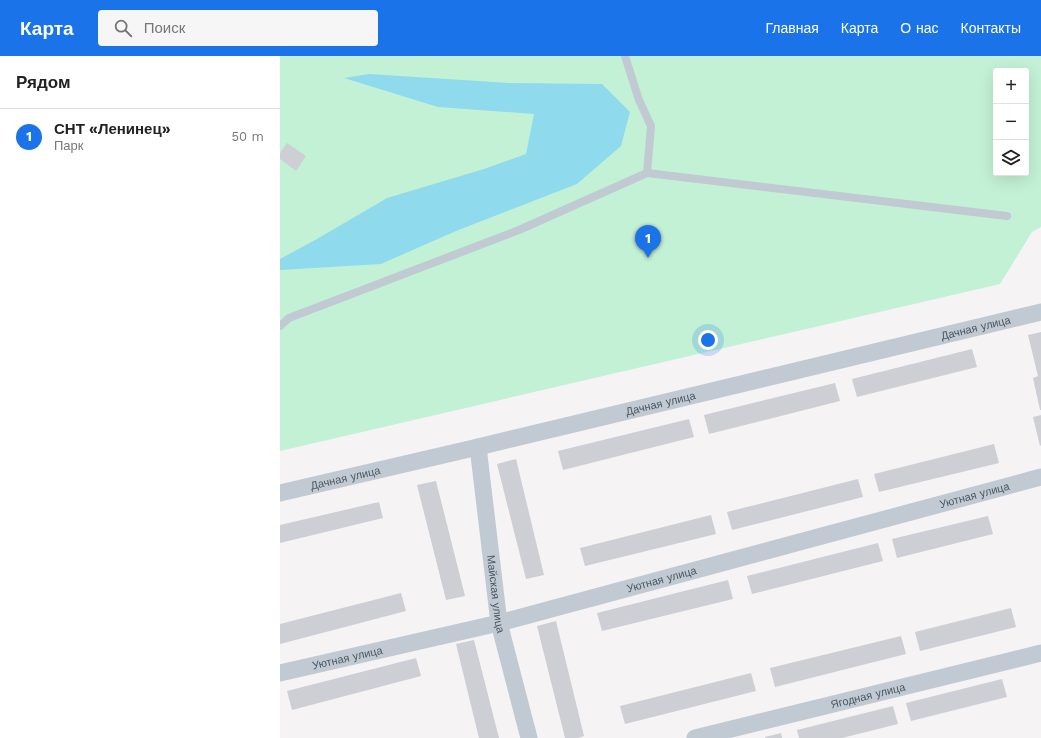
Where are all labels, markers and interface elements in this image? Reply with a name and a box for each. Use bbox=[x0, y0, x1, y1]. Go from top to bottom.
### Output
search box bbox=[98, 10, 378, 46]
text: Карта bbox=[20, 17, 74, 40]
icon: search bbox=[112, 17, 134, 39]
text: Поиск bbox=[144, 19, 185, 37]
text: Главная bbox=[766, 20, 819, 36]
text: Карта bbox=[841, 20, 878, 36]
text: О нас bbox=[900, 20, 939, 36]
text: Контакты bbox=[961, 20, 1021, 36]
map controls bbox=[993, 68, 1029, 176]
button: + bbox=[993, 68, 1029, 104]
text: Рядом bbox=[16, 72, 71, 92]
button: − bbox=[993, 104, 1029, 140]
text: СНТ «Ленинец» bbox=[54, 120, 170, 138]
text: 1 bbox=[26, 129, 32, 144]
text: 50 m bbox=[232, 129, 264, 144]
text: Парк bbox=[54, 138, 84, 153]
button: layers bbox=[993, 140, 1029, 176]
pin: 1 bbox=[635, 225, 661, 258]
street label: Дачная улица bbox=[939, 313, 1013, 342]
your location bbox=[698, 330, 718, 350]
street label: Дачная улица bbox=[624, 388, 698, 418]
street label: Дачная улица bbox=[309, 463, 382, 492]
street label: Уютная улица bbox=[938, 479, 1012, 511]
street label: Майская улица bbox=[484, 554, 508, 635]
street label: Уютная улица bbox=[625, 563, 699, 595]
street label: Уютная улица bbox=[311, 643, 385, 672]
street label: Ягодная улица bbox=[829, 680, 907, 711]

